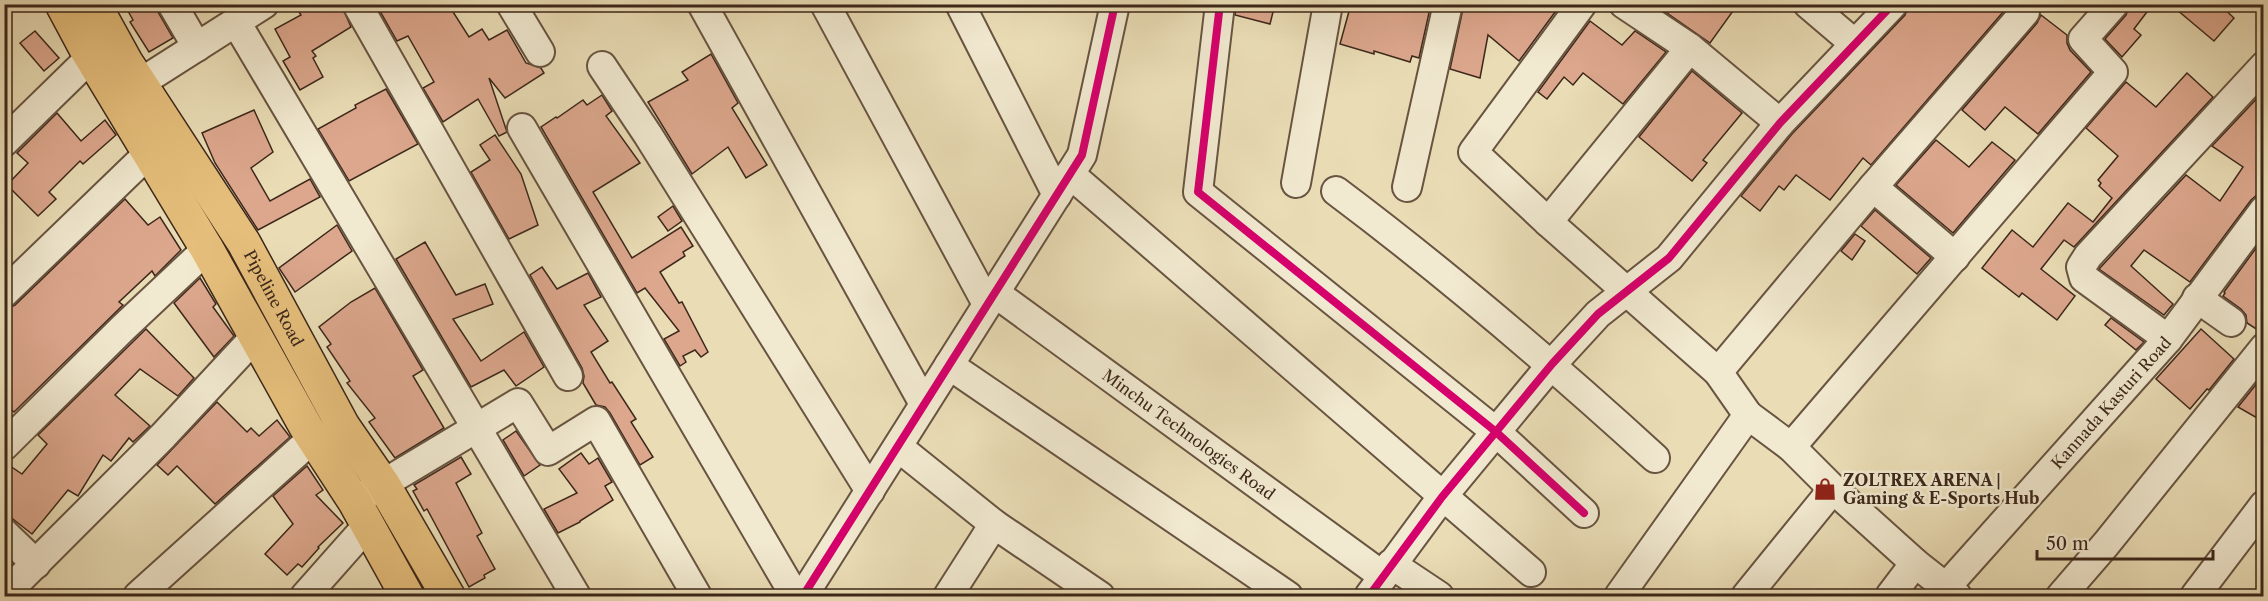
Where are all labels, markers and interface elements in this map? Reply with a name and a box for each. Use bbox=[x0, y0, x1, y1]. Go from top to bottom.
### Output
street label: Pipeline Road bbox=[240, 246, 308, 350]
street label: Kannada Kasturi Road bbox=[2047, 332, 2175, 473]
street label: Minchu Technologies Road bbox=[1099, 365, 1279, 504]
place label: ZOLTREX ARENA | Gaming & E-Sports Hub bbox=[1843, 470, 2039, 508]
shop icon: ZOLTREX ARENA | Gaming & E-Sports Hub bbox=[1812, 476, 1838, 502]
scale bar bbox=[2037, 523, 2212, 561]
text: 50 m bbox=[2046, 533, 2089, 555]

